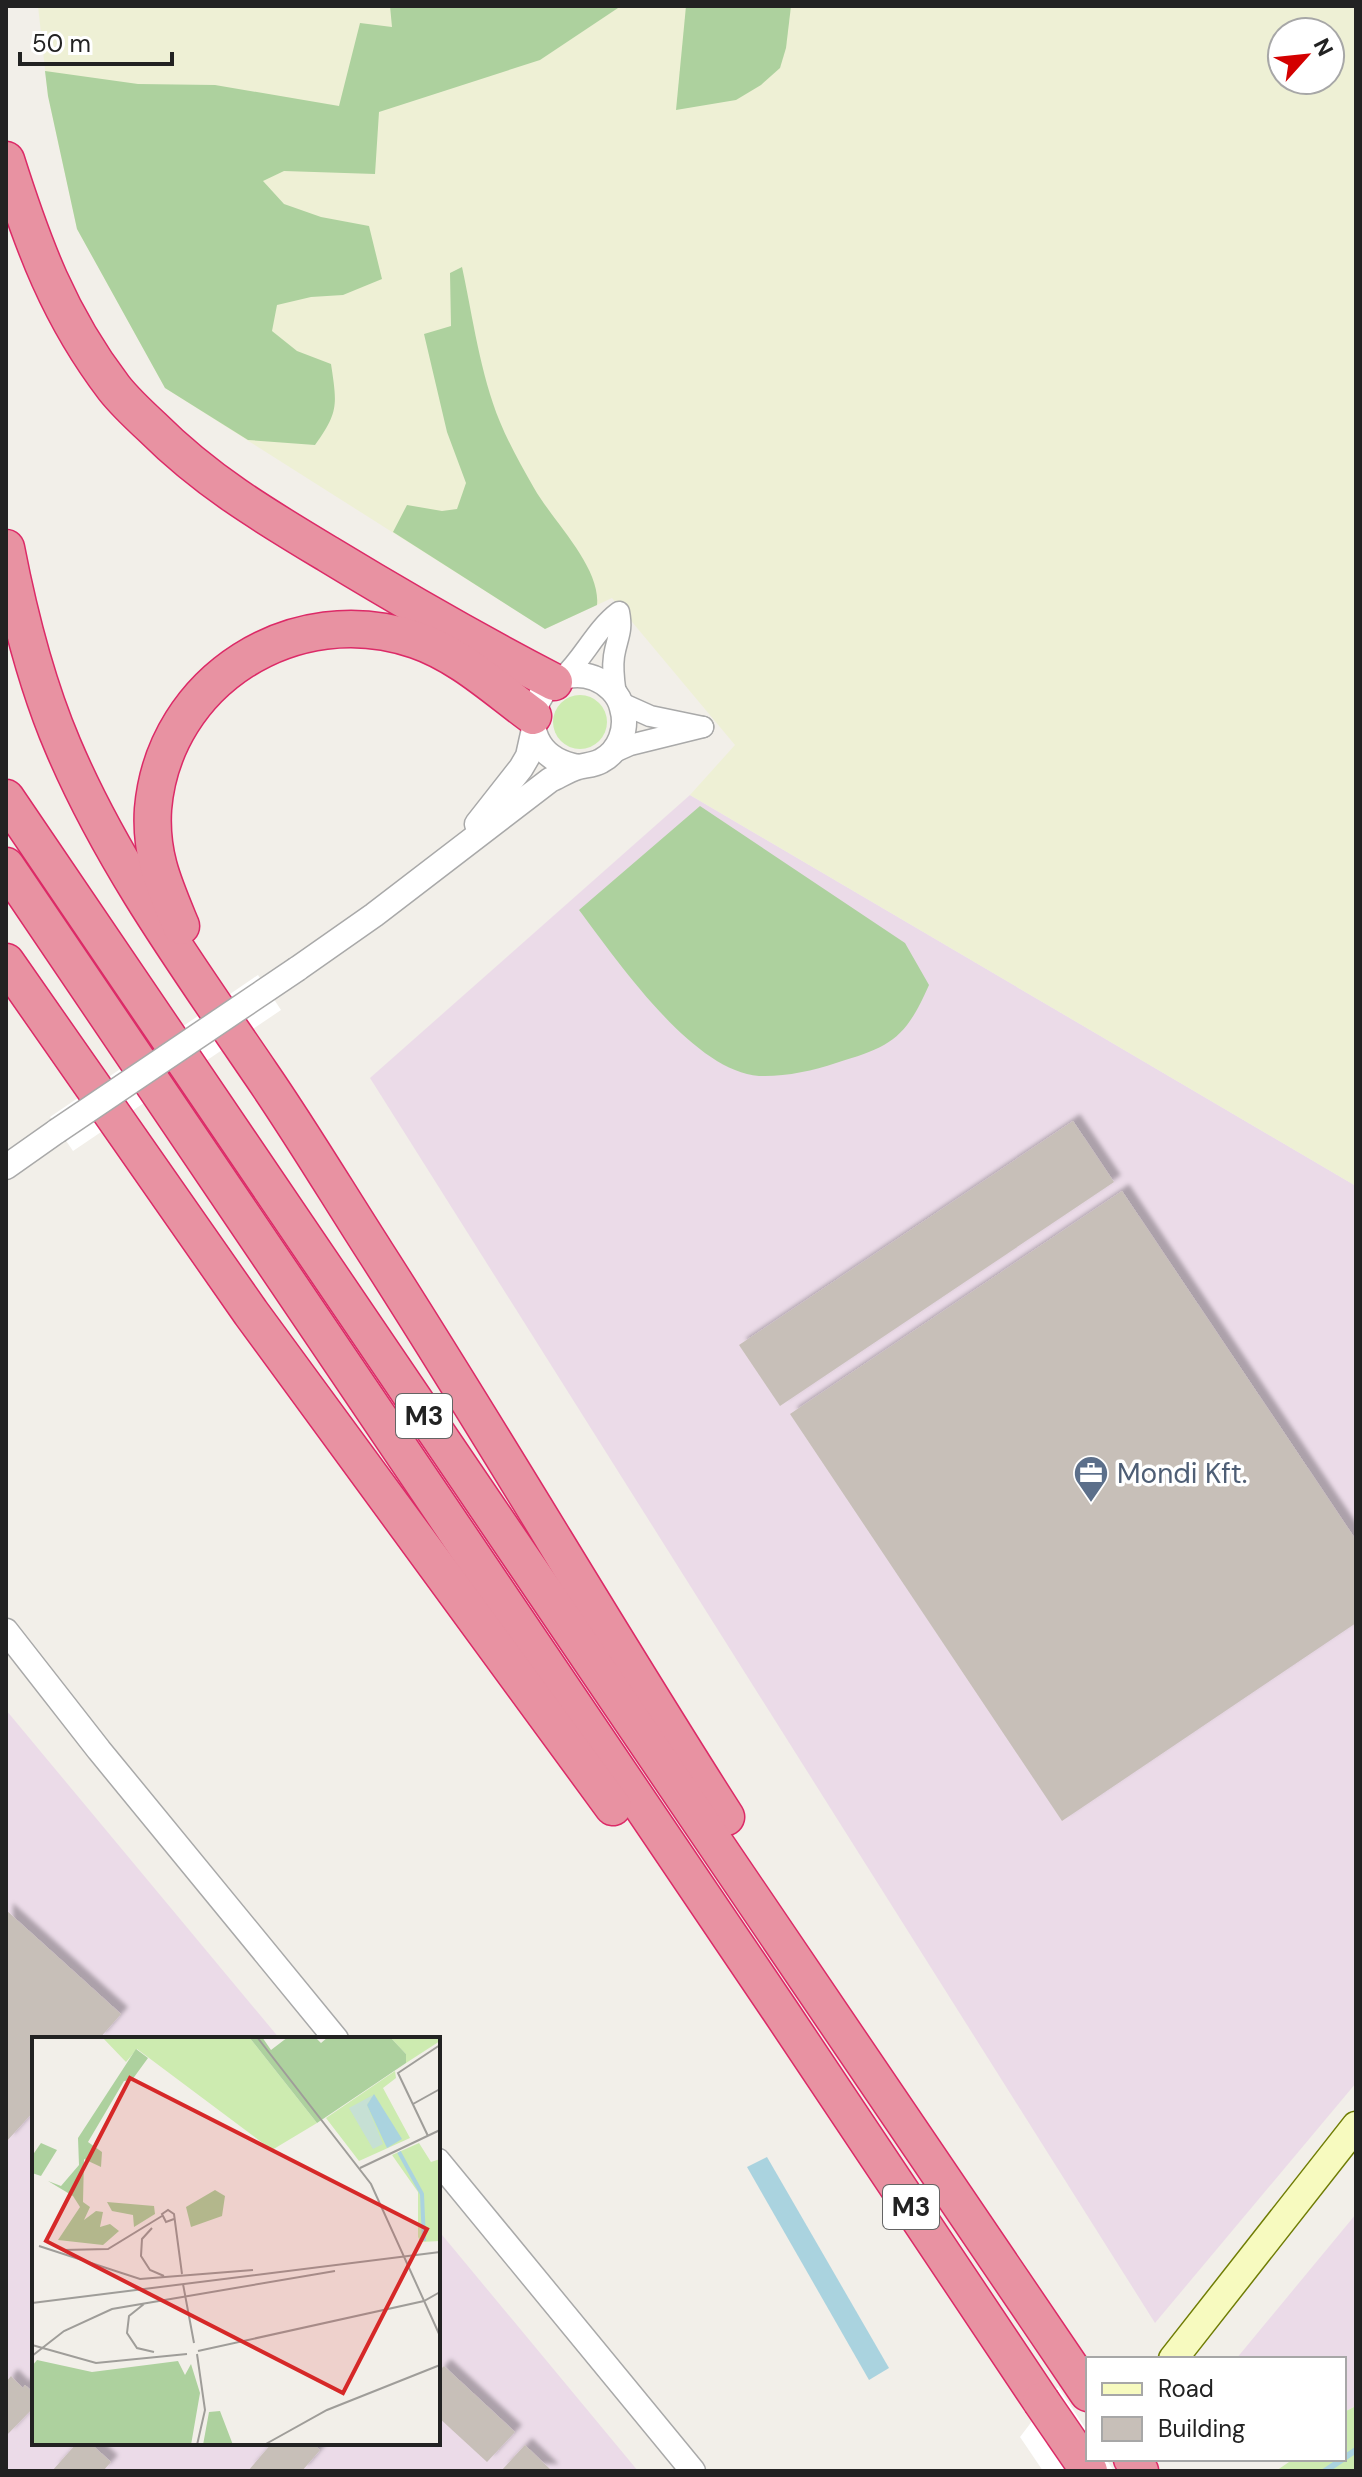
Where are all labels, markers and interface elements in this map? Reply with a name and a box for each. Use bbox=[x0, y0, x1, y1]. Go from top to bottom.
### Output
scale bar bbox=[20, 16, 172, 66]
north arrow bbox=[1266, 16, 1346, 96]
text: 50 m bbox=[32, 28, 91, 59]
text: N bbox=[1307, 33, 1340, 61]
road number: M3 bbox=[396, 1394, 452, 1438]
office icon: Mondi Kft. bbox=[1072, 1454, 1110, 1504]
place label: Mondi Kft. bbox=[1117, 1455, 1247, 1492]
inset map bbox=[32, 2037, 440, 2445]
road number: M3 bbox=[883, 2185, 939, 2229]
legend bbox=[1086, 2357, 1346, 2461]
text: Road bbox=[1158, 2373, 1214, 2404]
text: Building bbox=[1158, 2413, 1245, 2444]

